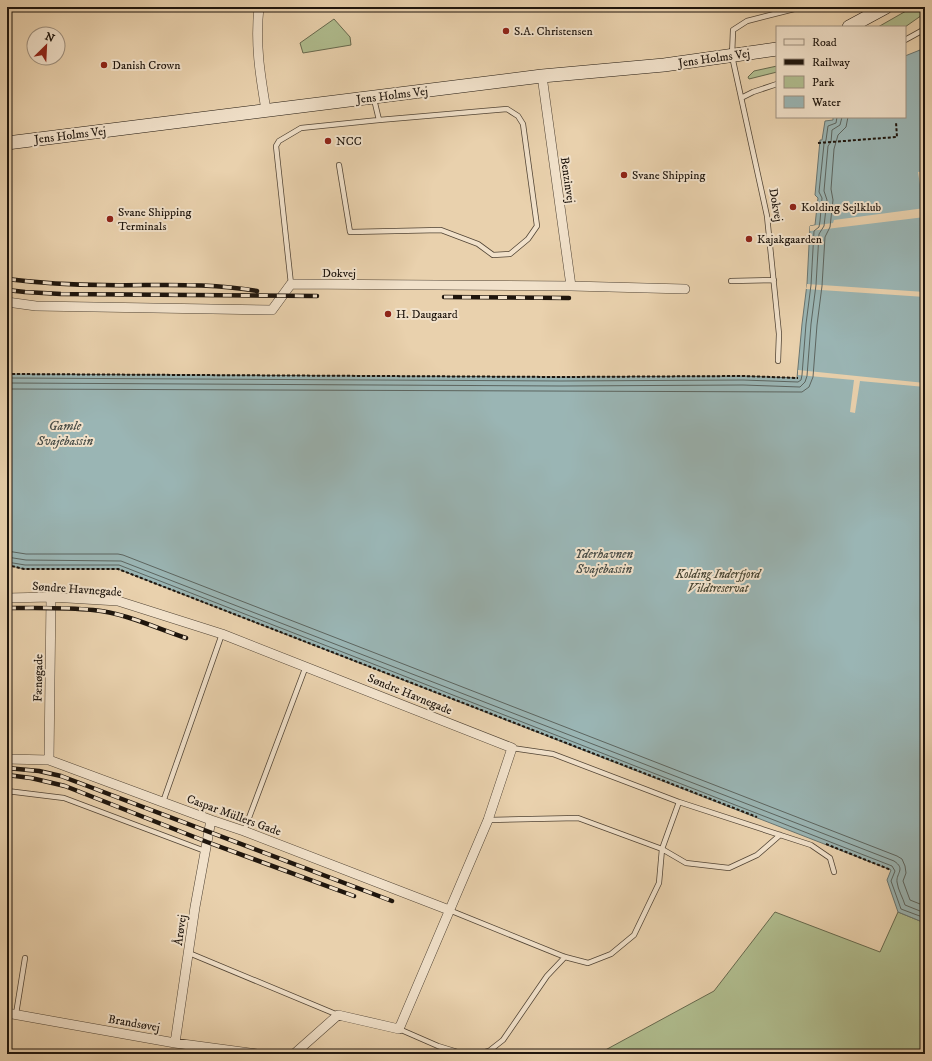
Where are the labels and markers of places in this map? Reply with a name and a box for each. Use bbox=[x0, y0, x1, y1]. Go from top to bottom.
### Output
place label: S.A. Christensen bbox=[514, 24, 594, 39]
marker: S.A. Christensen bbox=[501, 26, 511, 36]
place label: Danish Crown bbox=[112, 58, 181, 73]
marker: Danish Crown bbox=[99, 60, 109, 70]
place label: NCC bbox=[336, 134, 362, 149]
marker: NCC bbox=[323, 136, 333, 146]
place label: Svane Shipping bbox=[632, 168, 705, 183]
marker: Svane Shipping bbox=[619, 170, 629, 180]
place label: Kolding Sejlklub bbox=[801, 200, 882, 215]
marker: Kolding Sejlklub bbox=[788, 202, 798, 212]
place label: Svane Shipping Terminals bbox=[118, 205, 191, 234]
marker: Svane Shipping Terminals bbox=[105, 214, 115, 224]
place label: Kajakgaarden bbox=[757, 232, 823, 247]
marker: Kajakgaarden bbox=[744, 234, 754, 244]
place label: H. Daugaard bbox=[396, 307, 458, 322]
marker: H. Daugaard bbox=[383, 309, 393, 319]

